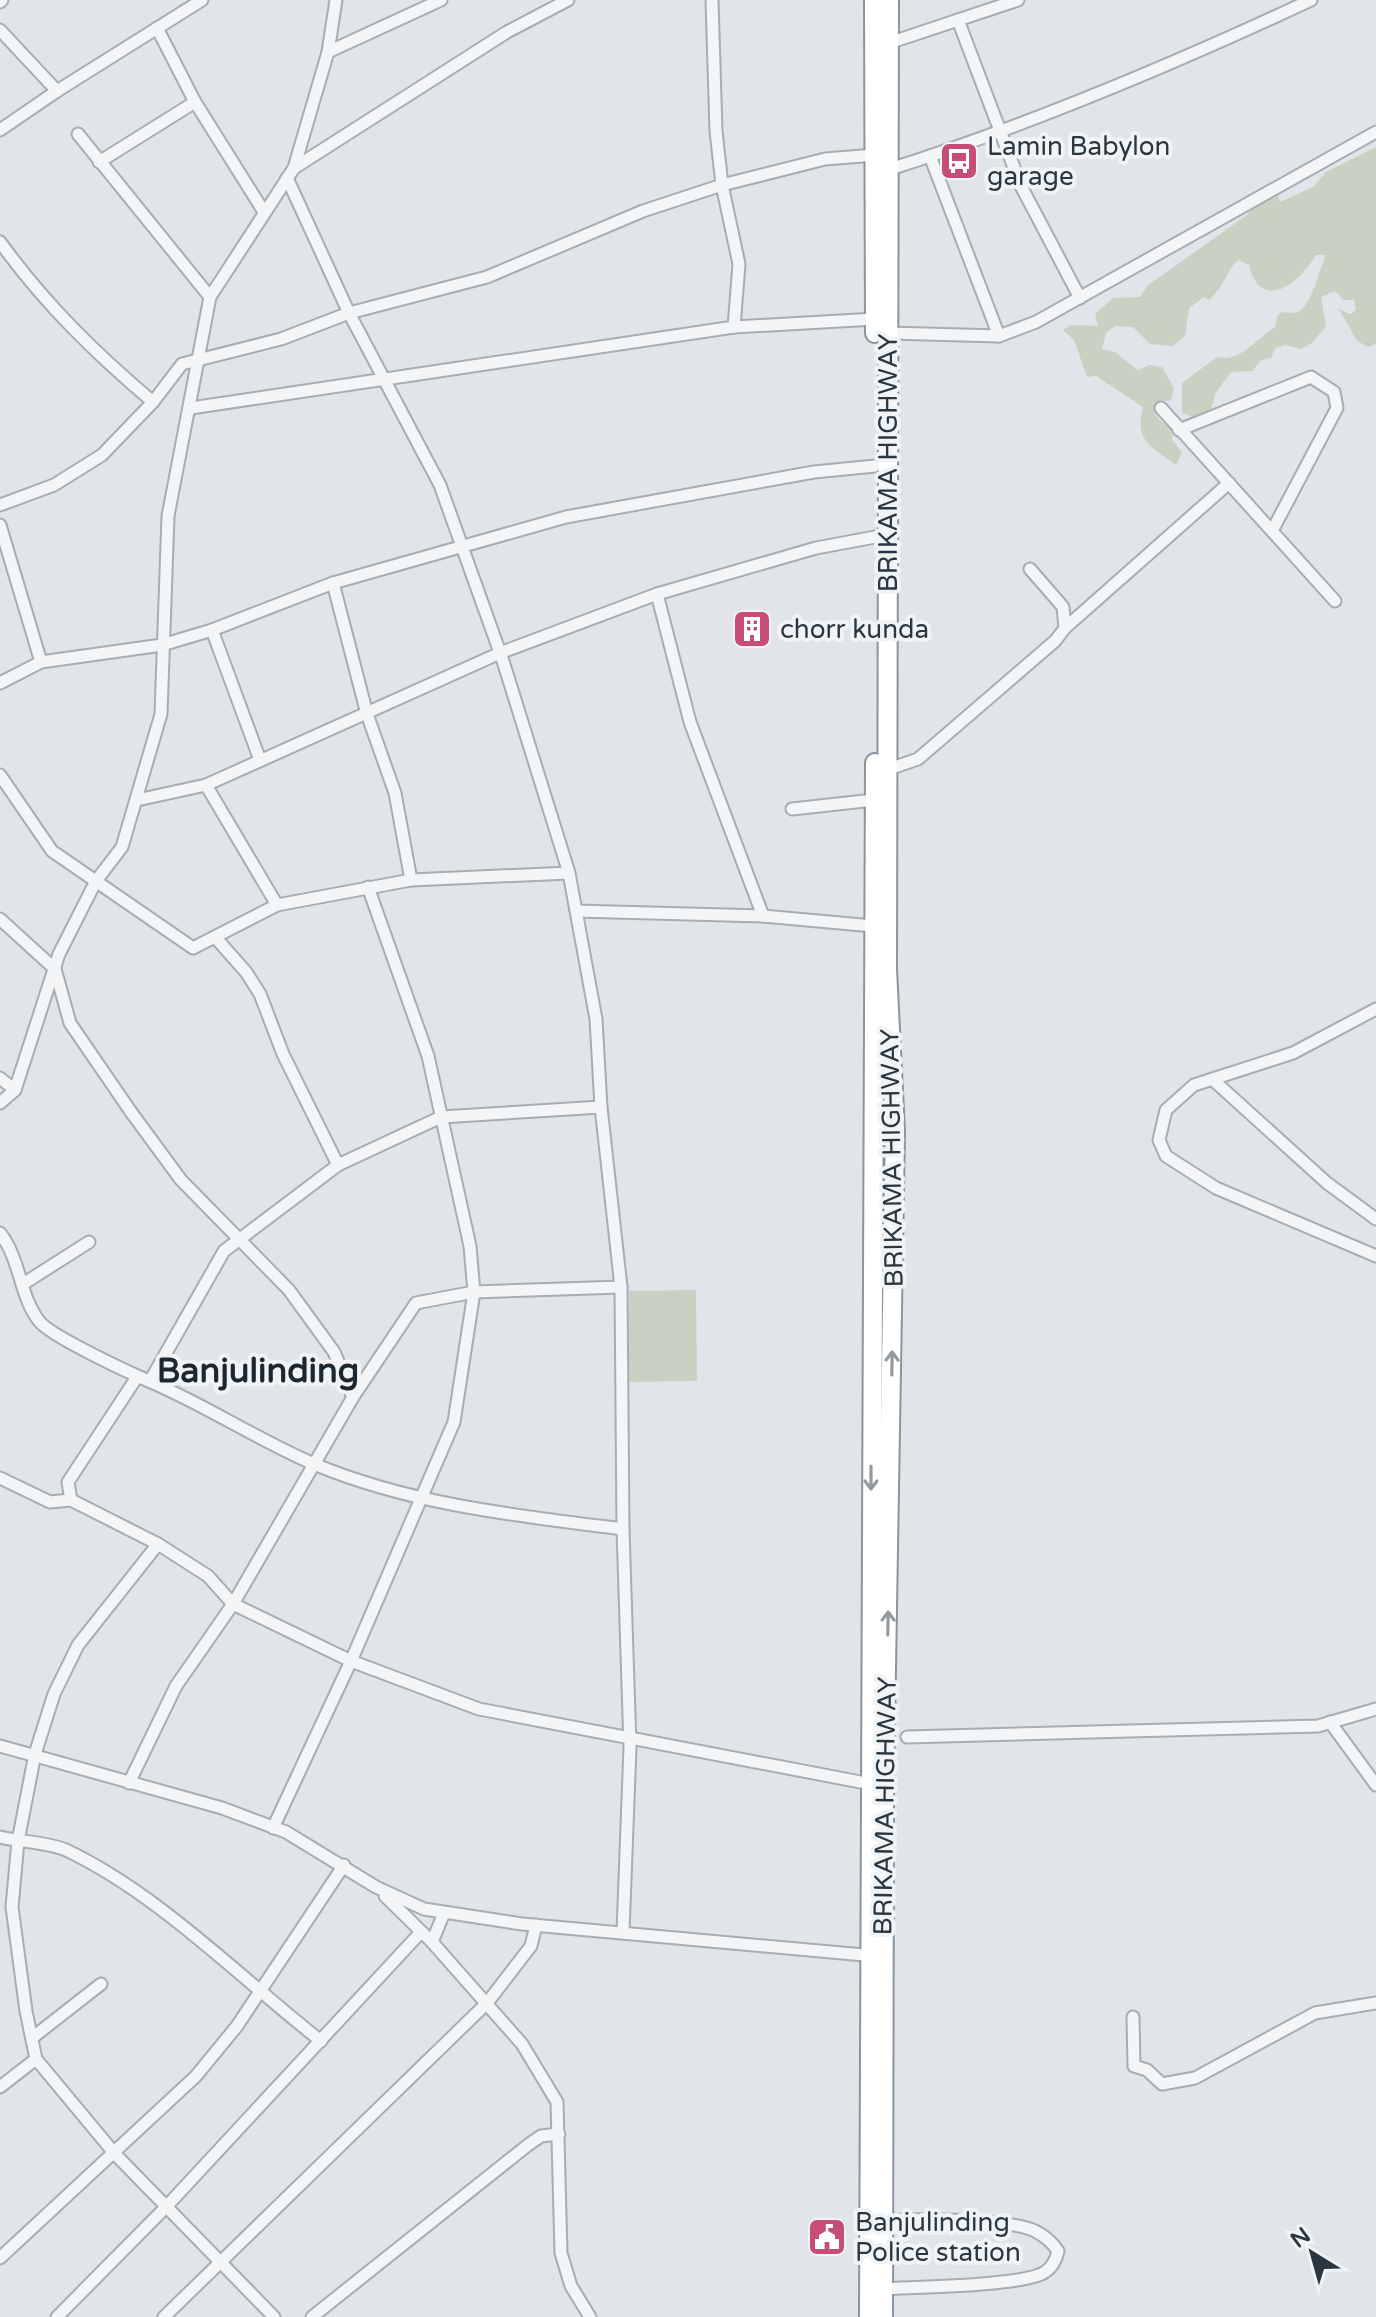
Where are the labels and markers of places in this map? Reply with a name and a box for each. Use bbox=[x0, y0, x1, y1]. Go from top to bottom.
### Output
place label: Lamin Babylon garage bbox=[987, 131, 1170, 192]
bus stop icon: Lamin Babylon garage bbox=[938, 140, 980, 182]
building icon: chorr kunda bbox=[731, 608, 773, 650]
place label: chorr kunda bbox=[780, 614, 929, 645]
place label: Banjulinding Police station bbox=[855, 2207, 1021, 2268]
public building icon: Banjulinding Police station bbox=[806, 2216, 848, 2258]

